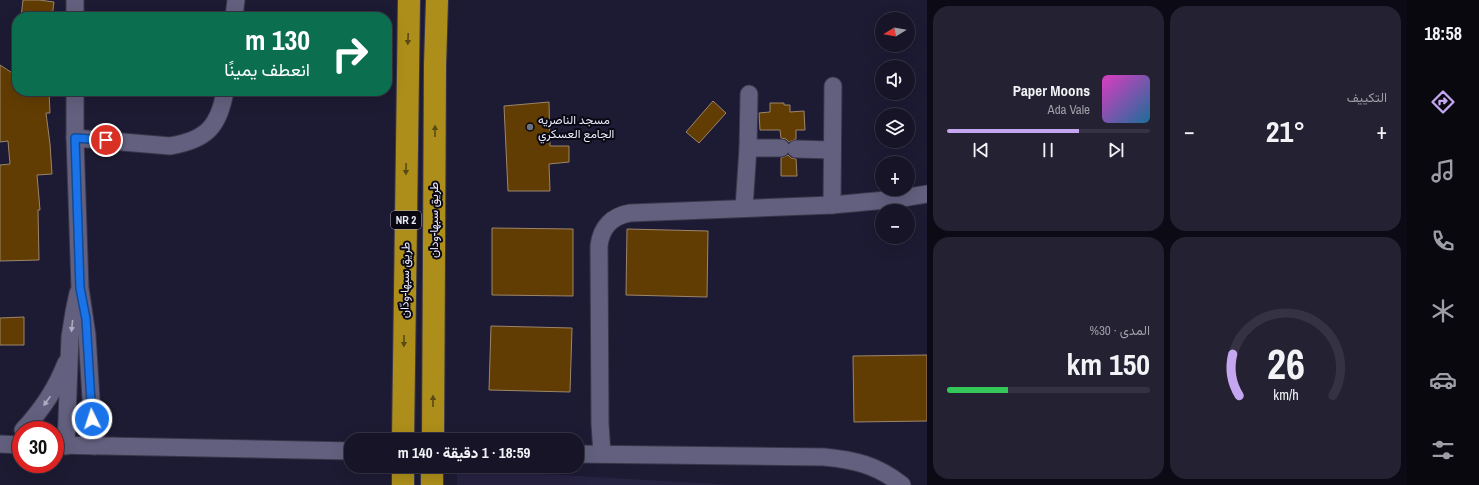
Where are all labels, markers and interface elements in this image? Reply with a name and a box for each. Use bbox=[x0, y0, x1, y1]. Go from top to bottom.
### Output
north arrow bbox=[875, 12, 915, 52]
map controls bbox=[875, 12, 915, 244]
text: 130 m bbox=[245, 21, 310, 59]
text: 18:58 bbox=[1424, 21, 1462, 46]
icon: right bbox=[324, 28, 376, 80]
one-way arrow bbox=[405, 33, 411, 46]
text: انعطف يمينًا bbox=[224, 57, 310, 82]
button: sound bbox=[875, 60, 915, 100]
text: Paper Moons bbox=[1013, 80, 1090, 101]
icon: directions bbox=[1429, 88, 1457, 116]
text: التكييف bbox=[1347, 89, 1387, 106]
text: Ada Vale bbox=[1048, 101, 1090, 118]
button: layers bbox=[875, 108, 915, 148]
text: 21° bbox=[1266, 111, 1305, 151]
place label: مسجد الناصريه الجامع العسكري bbox=[538, 112, 614, 144]
text: − bbox=[1184, 116, 1195, 146]
text: + bbox=[1376, 116, 1387, 146]
marker: مسجد الناصريه الجامع العسكري bbox=[525, 122, 535, 132]
pin bbox=[89, 123, 123, 157]
one-way arrow bbox=[432, 124, 438, 137]
icon: arrive bbox=[95, 129, 117, 151]
icon: previous bbox=[970, 139, 992, 161]
icon: pause bbox=[1037, 139, 1059, 161]
icon: next bbox=[1105, 139, 1127, 161]
button: + bbox=[875, 156, 915, 196]
icon: music bbox=[1429, 157, 1457, 185]
one-way arrow bbox=[403, 163, 409, 176]
street label: طريق سبها-ودان bbox=[426, 182, 442, 258]
button: − bbox=[875, 204, 915, 244]
road number: NR 2 bbox=[391, 211, 421, 229]
icon: phone bbox=[1429, 227, 1457, 255]
street label: طريق سبها-ودّان bbox=[396, 242, 414, 318]
icon: climate bbox=[1429, 297, 1457, 325]
one-way arrow bbox=[68, 320, 75, 332]
text: المدى · 30% bbox=[1089, 322, 1150, 339]
one-way arrow bbox=[401, 335, 408, 347]
text: 26 bbox=[1267, 336, 1304, 392]
text: 150 km bbox=[1067, 344, 1150, 384]
icon: car bbox=[1429, 366, 1457, 394]
text: km/h bbox=[1273, 384, 1298, 403]
one-way arrow bbox=[430, 394, 436, 407]
one-way arrow bbox=[43, 396, 51, 406]
position arrow bbox=[71, 398, 113, 440]
speed limit sign: 30 bbox=[12, 421, 64, 473]
icon: filters bbox=[1429, 436, 1457, 464]
text: 18:59 · 1 دقيقة · 140 m bbox=[398, 442, 530, 463]

